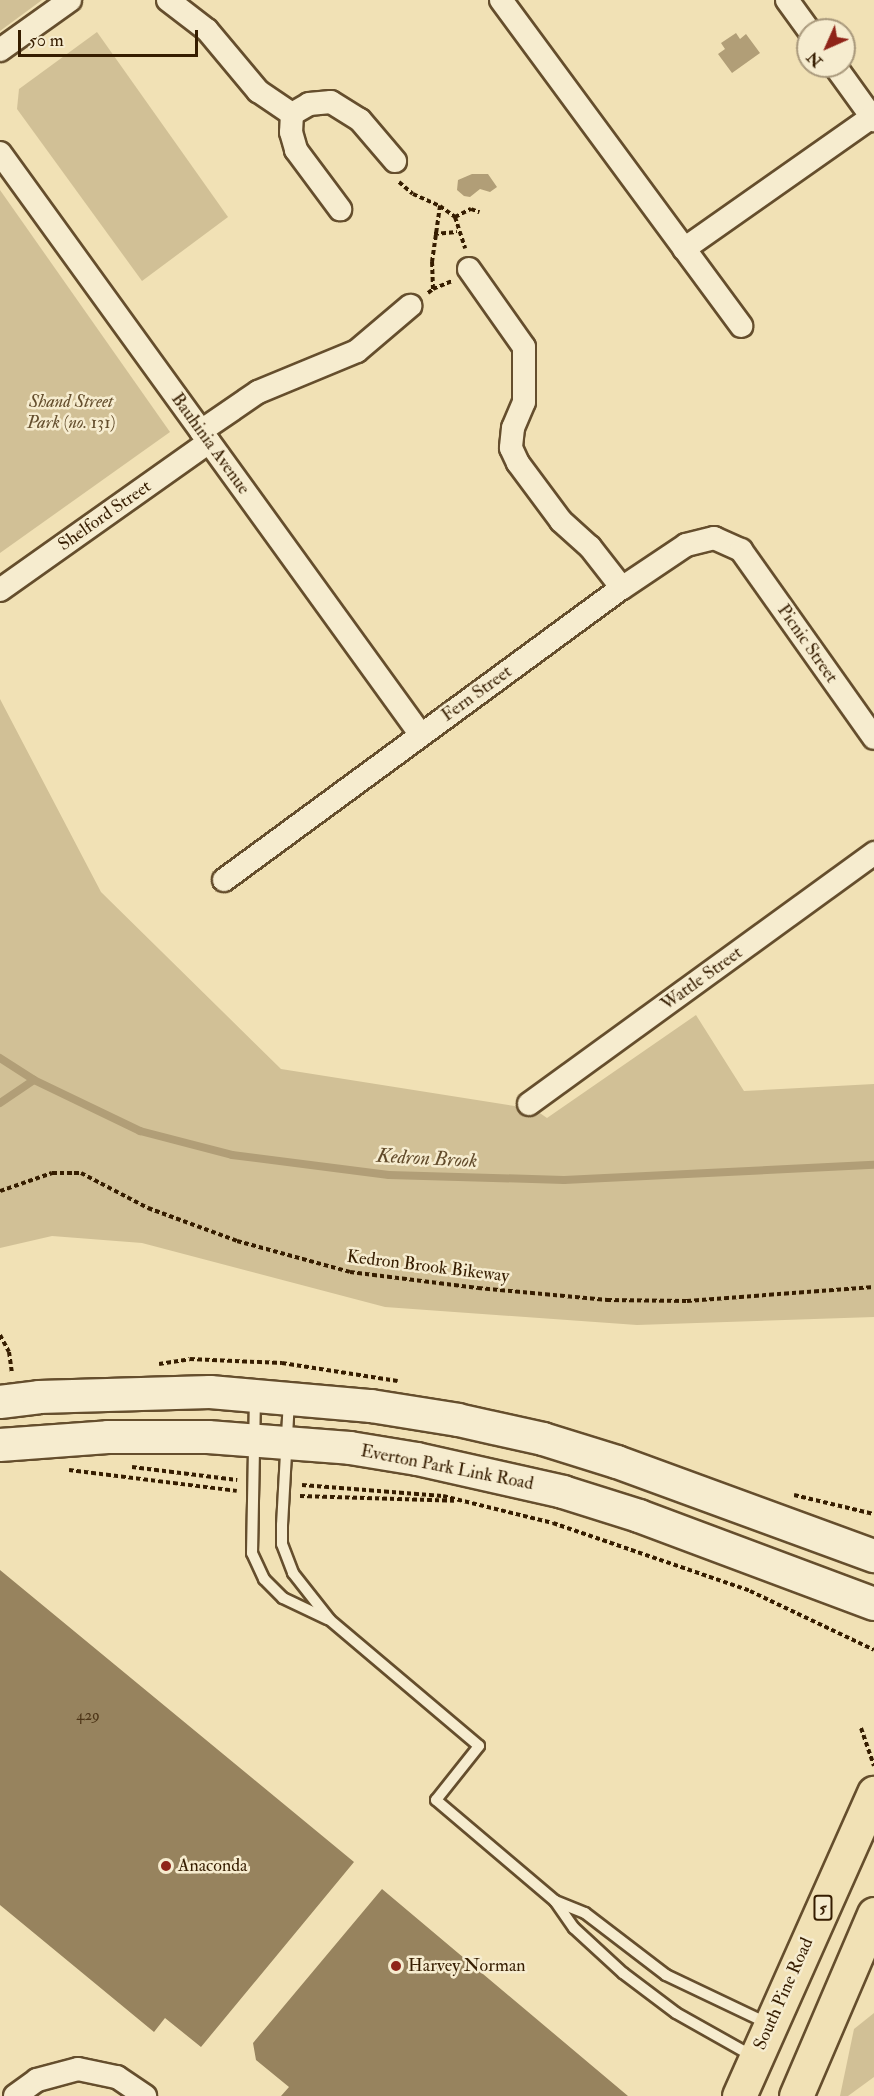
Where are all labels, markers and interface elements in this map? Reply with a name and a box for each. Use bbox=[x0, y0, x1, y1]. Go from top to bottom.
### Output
scale bar bbox=[21, 18, 201, 56]
north arrow bbox=[796, 18, 856, 78]
text: 50 m bbox=[29, 29, 64, 52]
text: N bbox=[803, 47, 827, 71]
street label: Bauhinia Avenue bbox=[166, 389, 254, 499]
park label: Shand Street Park (no. 131) bbox=[27, 392, 115, 434]
street label: Shelford Street bbox=[54, 476, 156, 556]
street label: Picnic Street bbox=[772, 601, 842, 687]
street label: Fern Street bbox=[438, 661, 516, 727]
street label: Wattle Street bbox=[657, 942, 747, 1016]
water label: Kedron Brook bbox=[376, 1143, 478, 1173]
street label: Kedron Brook Bikeway bbox=[345, 1246, 511, 1288]
street label: Everton Park Link Road bbox=[359, 1441, 535, 1495]
house number: 429 bbox=[76, 1707, 100, 1725]
place label: Anaconda bbox=[178, 1855, 247, 1877]
marker: Anaconda bbox=[159, 1859, 173, 1873]
road number: 5 bbox=[812, 1895, 834, 1921]
street label: South Pine Road bbox=[750, 1935, 818, 2053]
place label: Harvey Norman bbox=[408, 1955, 526, 1977]
marker: Harvey Norman bbox=[389, 1959, 403, 1973]

